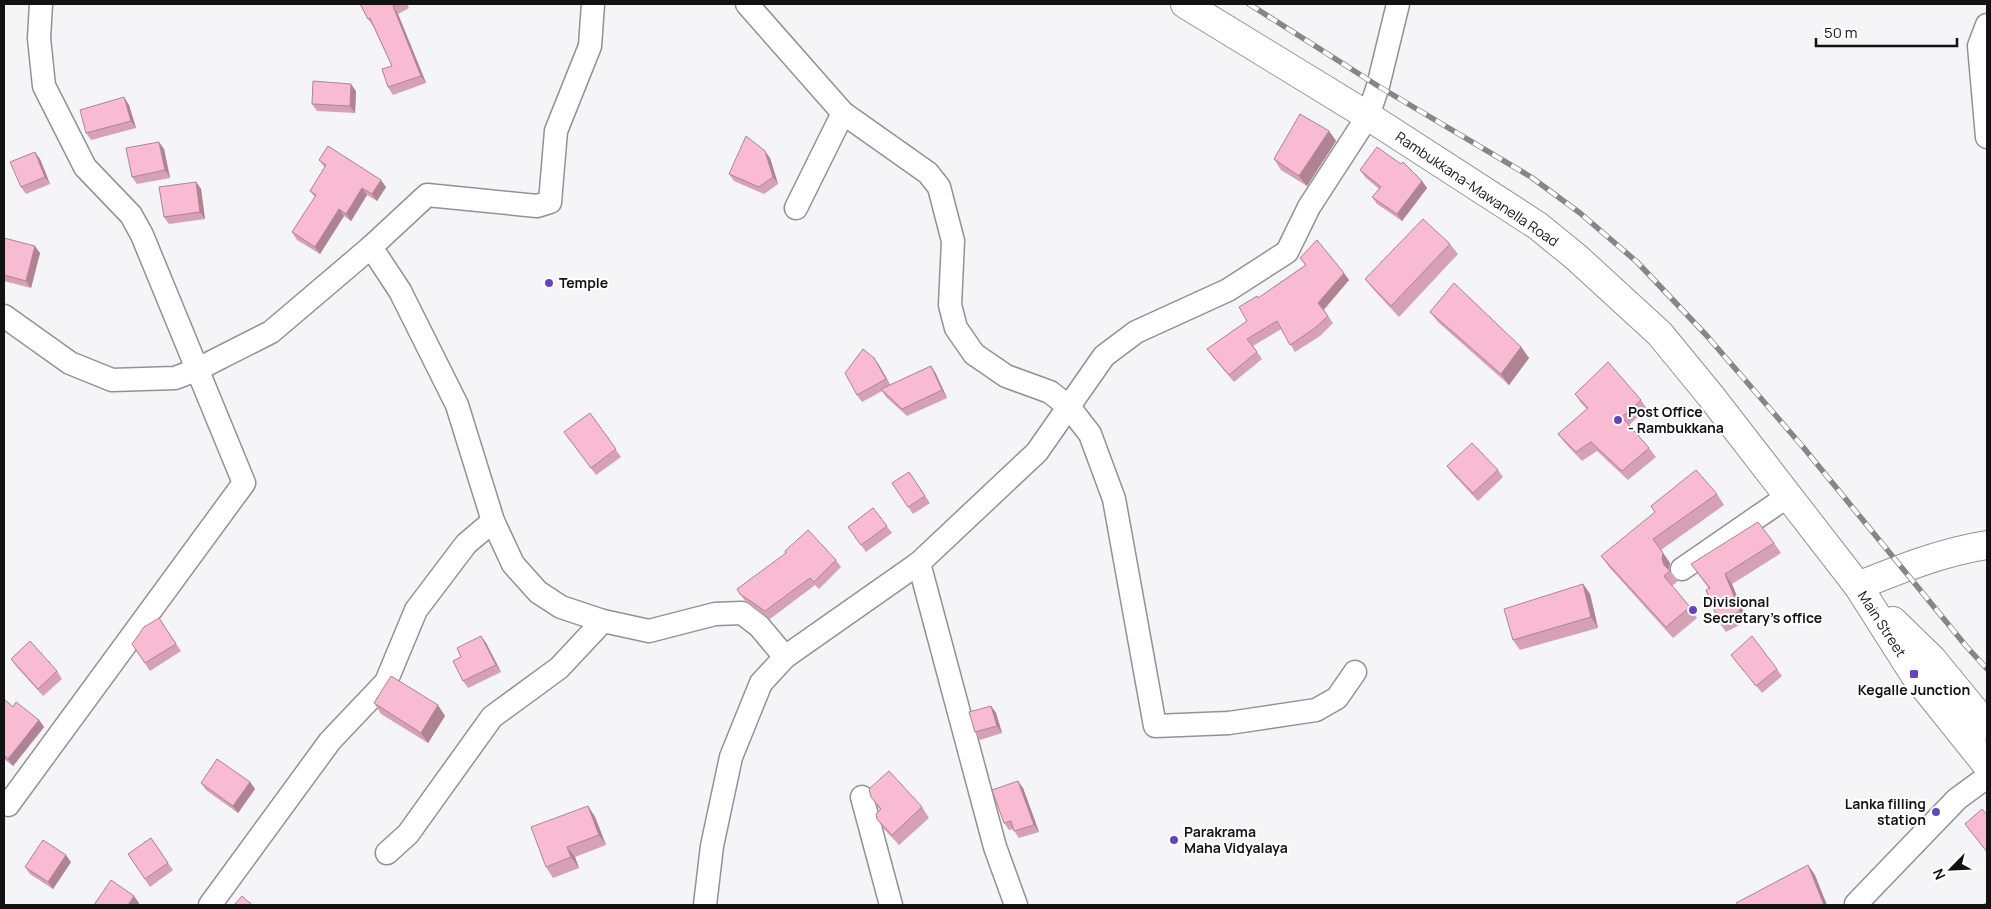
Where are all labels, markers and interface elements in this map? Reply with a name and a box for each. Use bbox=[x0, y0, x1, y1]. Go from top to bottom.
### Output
scale bar bbox=[1816, 15, 1957, 47]
text: 50 m bbox=[1824, 22, 1858, 43]
street label: Rambukkana-Mawanella Road bbox=[1392, 127, 1563, 250]
place label: Temple bbox=[559, 273, 608, 292]
marker: Temple bbox=[543, 277, 555, 289]
place label: Post Office - Rambukkana bbox=[1628, 402, 1724, 437]
marker: Post Office - Rambukkana bbox=[1612, 414, 1624, 426]
street label: Main Street bbox=[1854, 587, 1911, 661]
place label: Divisional Secretary's office bbox=[1703, 592, 1822, 627]
marker: Divisional Secretary's office bbox=[1687, 604, 1699, 616]
marker: Kegalle Junction bbox=[1908, 668, 1920, 680]
place label: Kegalle Junction bbox=[1858, 680, 1970, 699]
place label: Lanka filling station bbox=[1845, 794, 1926, 829]
marker: Lanka filling station bbox=[1930, 806, 1942, 818]
place label: Parakrama Maha Vidyalaya bbox=[1184, 822, 1288, 857]
marker: Parakrama Maha Vidyalaya bbox=[1168, 834, 1180, 846]
north arrow bbox=[1926, 844, 1976, 894]
text: N bbox=[1928, 866, 1949, 883]

